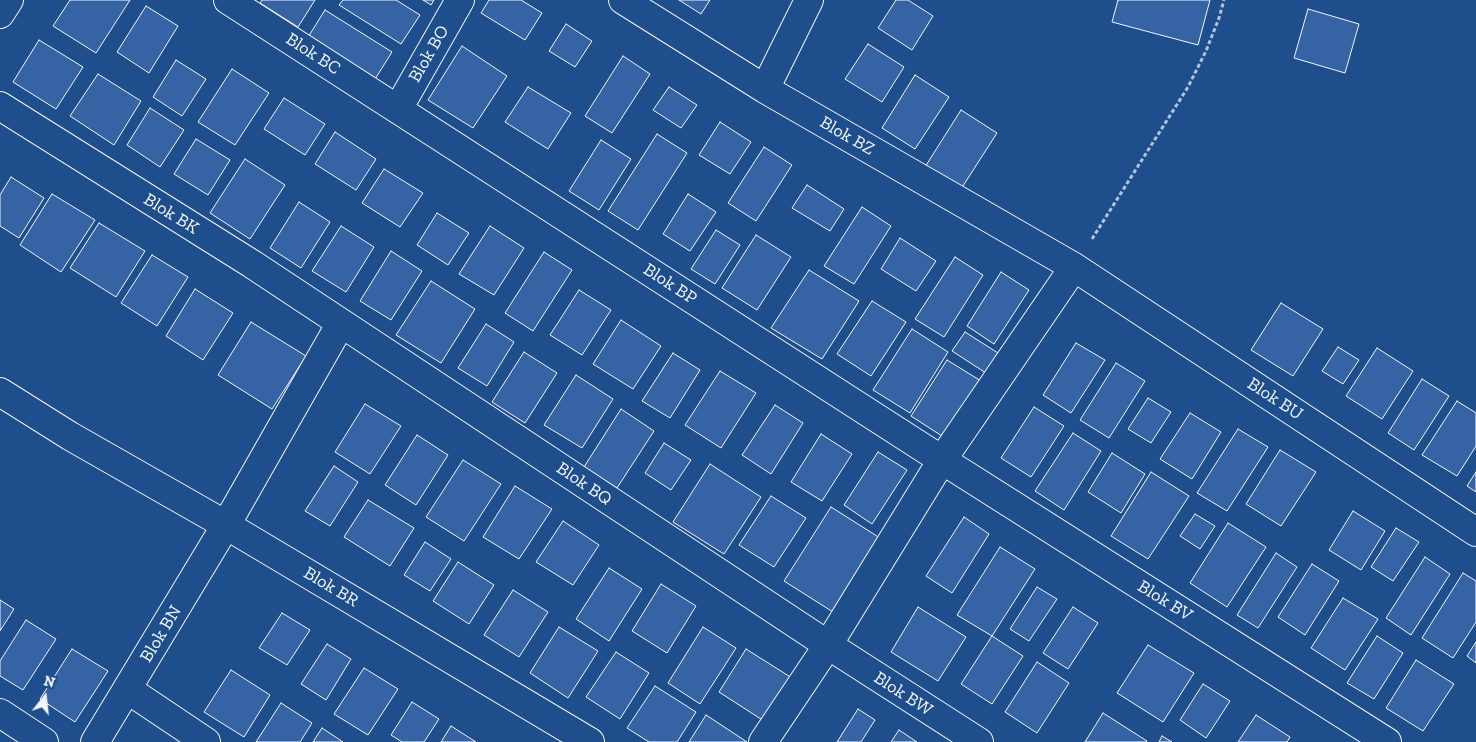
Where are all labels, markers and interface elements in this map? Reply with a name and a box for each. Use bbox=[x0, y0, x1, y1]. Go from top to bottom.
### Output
street label: Blok BO bbox=[404, 22, 454, 86]
street label: Blok BC bbox=[282, 28, 344, 80]
street label: Blok BZ bbox=[816, 112, 878, 160]
street label: Blok BK bbox=[140, 189, 202, 239]
street label: Blok BP bbox=[639, 259, 701, 309]
street label: Blok BU bbox=[1243, 373, 1307, 425]
street label: Blok BQ bbox=[552, 458, 616, 510]
street label: Blok BR bbox=[300, 562, 362, 612]
street label: Blok BV bbox=[1134, 576, 1196, 626]
street label: Blok BN bbox=[136, 602, 186, 666]
street label: Blok BW bbox=[870, 667, 936, 721]
north arrow bbox=[20, 672, 70, 722]
text: N bbox=[42, 672, 57, 692]

